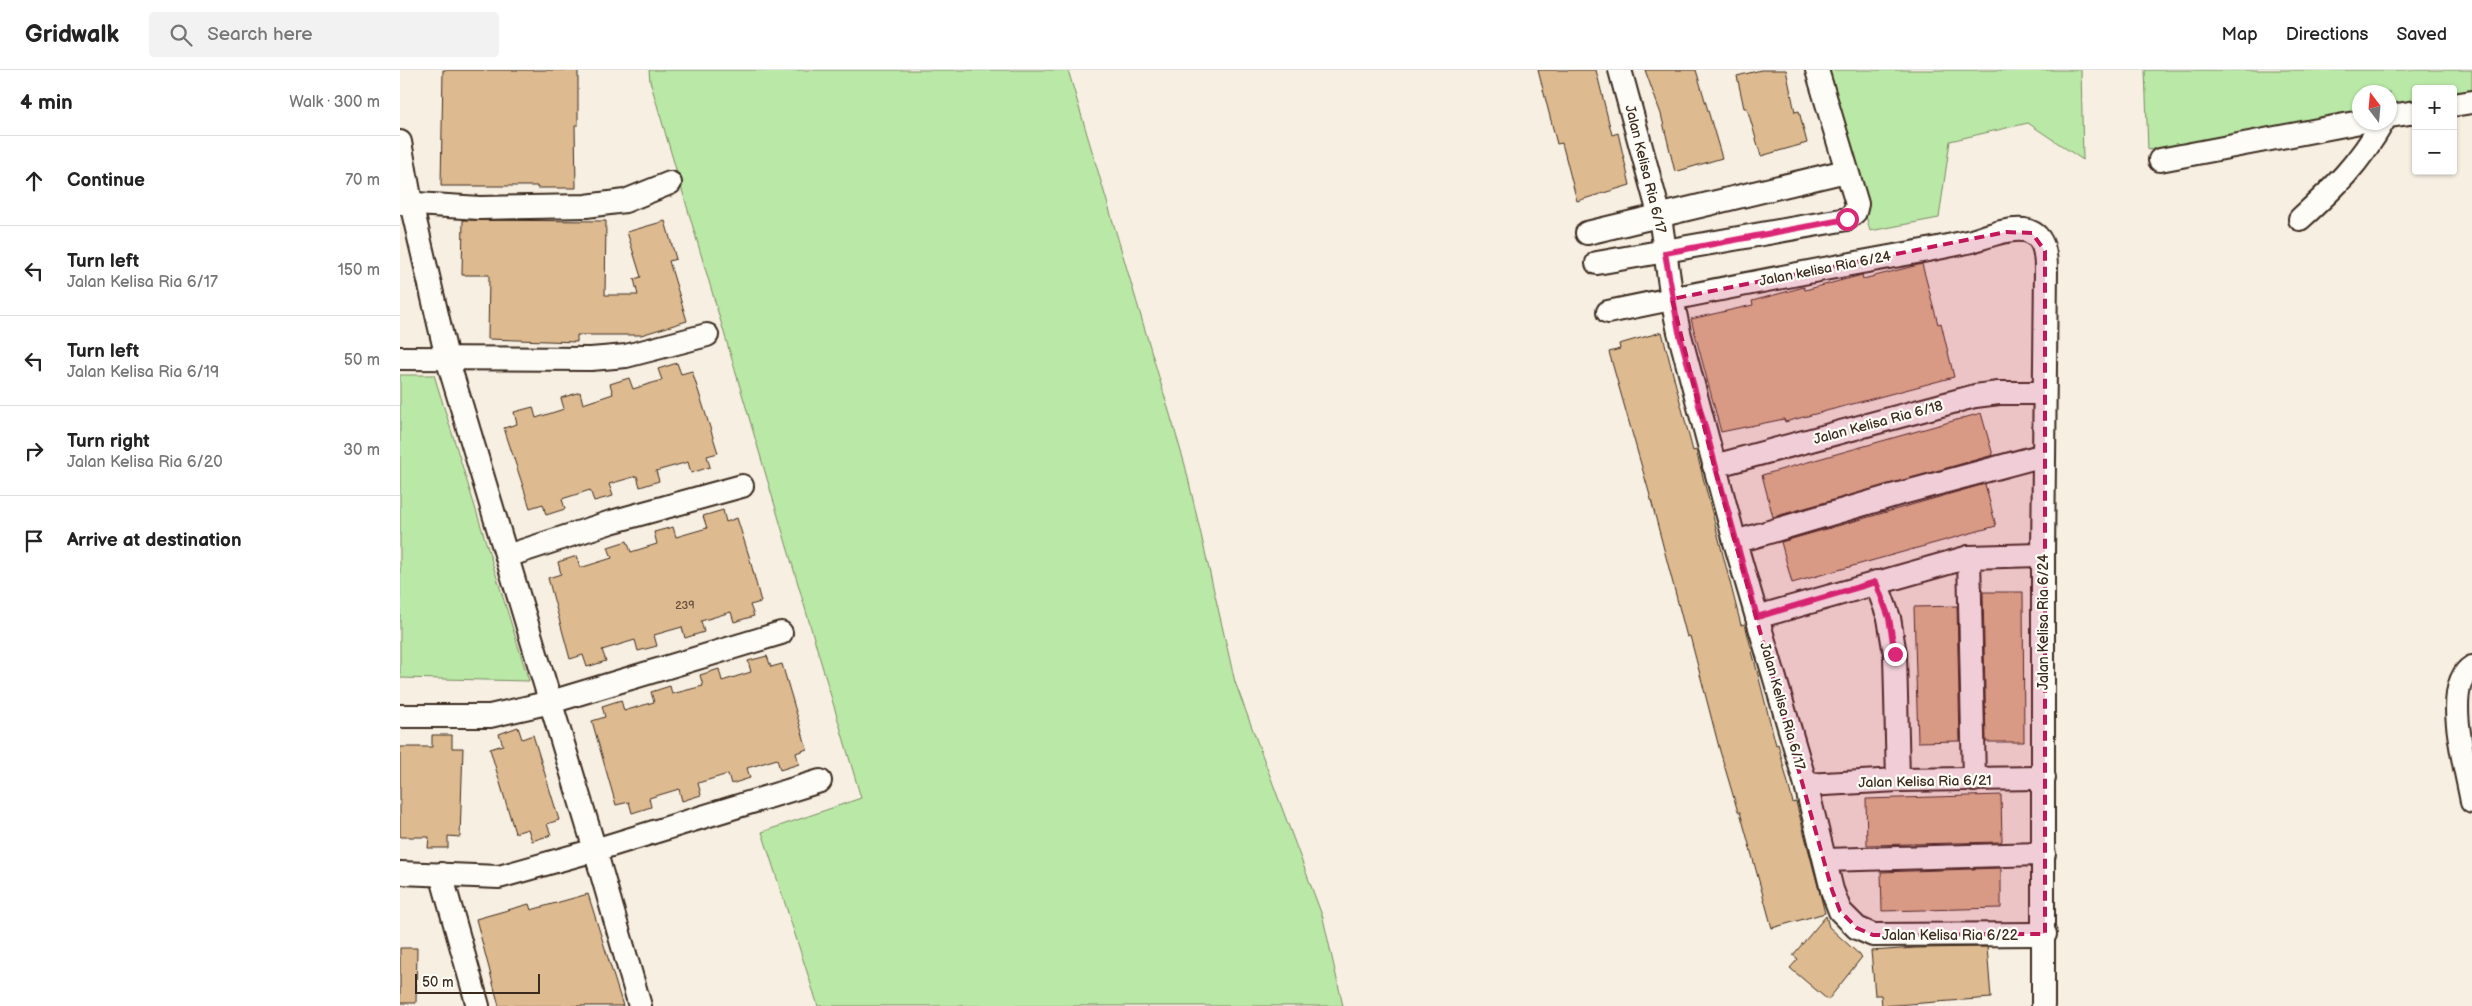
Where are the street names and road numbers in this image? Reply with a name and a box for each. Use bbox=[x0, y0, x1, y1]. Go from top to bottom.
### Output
street label: Jalan Kelisa Ria 6/17 bbox=[1621, 103, 1670, 235]
street label: Jalan kelisa Ria 6/24 bbox=[1758, 247, 1893, 290]
street label: Jalan Kelisa Ria 6/18 bbox=[1812, 397, 1945, 448]
street label: Jalan Kelisa Ria 6/24 bbox=[2035, 553, 2052, 690]
street label: Jalan Kelisa Ria 6/17 bbox=[1756, 640, 1809, 772]
street label: Jalan Kelisa Ria 6/21 bbox=[1858, 772, 1992, 791]
street label: Jalan Kelisa Ria 6/22 bbox=[1882, 927, 2019, 944]

